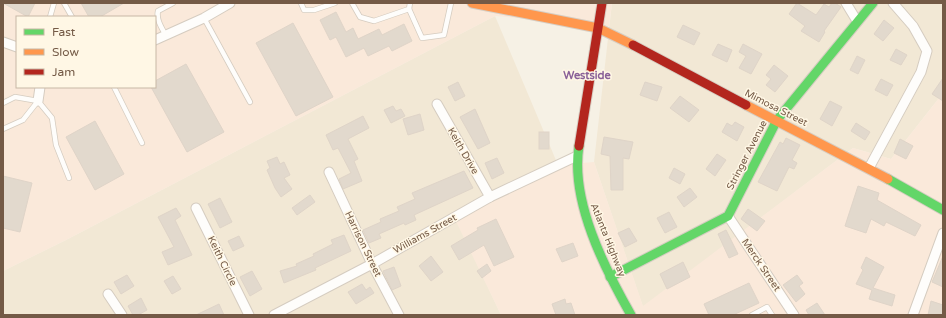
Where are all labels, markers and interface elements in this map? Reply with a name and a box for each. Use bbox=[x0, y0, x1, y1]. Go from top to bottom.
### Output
legend bbox=[16, 16, 156, 88]
text: Fast bbox=[52, 25, 76, 39]
text: Slow bbox=[52, 45, 79, 59]
text: Jam bbox=[52, 65, 75, 79]
district label: Westside bbox=[563, 69, 612, 82]
street label: Mimosa Street bbox=[743, 87, 810, 129]
street label: Stringer Avenue bbox=[724, 118, 770, 192]
street label: Keith Drive bbox=[445, 125, 481, 177]
street label: Atlanta Highway bbox=[588, 202, 628, 279]
street label: Harrison Street bbox=[342, 209, 384, 279]
street label: Williams Street bbox=[391, 212, 459, 256]
street label: Keith Circle bbox=[205, 234, 239, 288]
street label: Merck Street bbox=[739, 236, 783, 294]

